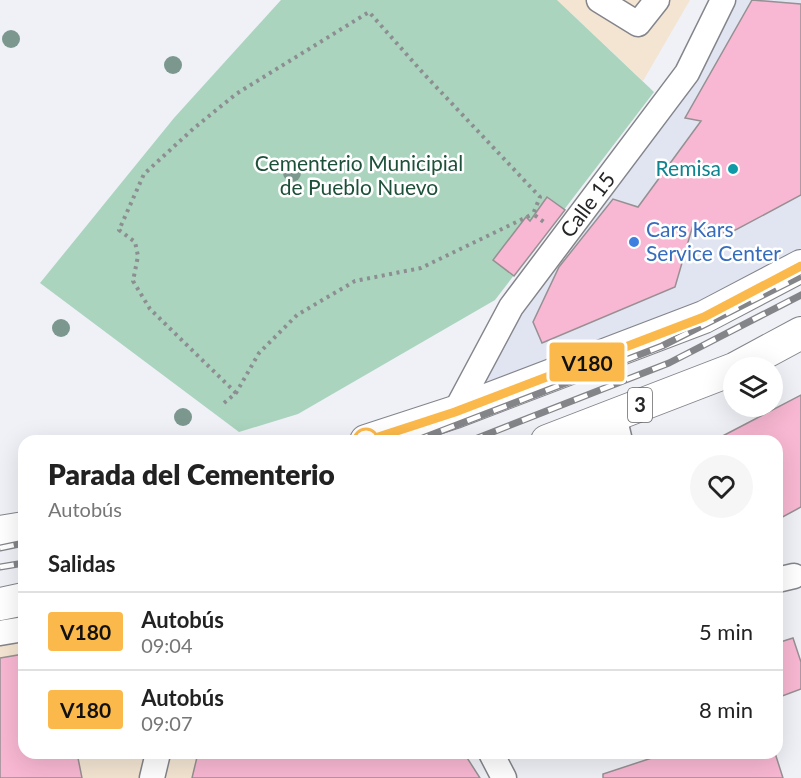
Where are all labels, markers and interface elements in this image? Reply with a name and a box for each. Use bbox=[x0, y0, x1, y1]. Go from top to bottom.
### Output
park label: Cementerio Municipial de Pueblo Nuevo bbox=[255, 150, 463, 199]
place label: Remisa bbox=[656, 155, 721, 180]
marker: Remisa bbox=[726, 162, 740, 176]
street label: Calle 15 bbox=[554, 167, 619, 242]
place label: Cars Kars Service Center bbox=[646, 216, 781, 265]
marker: Cars Kars Service Center bbox=[627, 235, 641, 249]
line badge: V180 bbox=[545, 342, 629, 382]
text: V180 bbox=[561, 350, 613, 375]
map controls bbox=[723, 357, 783, 417]
button: layers bbox=[723, 357, 783, 417]
road number: 3 bbox=[628, 388, 652, 422]
unlabelled marker bbox=[353, 428, 379, 454]
button: heart bbox=[690, 455, 753, 518]
text: Parada del Cementerio bbox=[48, 457, 335, 491]
text: Autobús bbox=[48, 497, 122, 521]
text: Salidas bbox=[48, 550, 115, 577]
text: Autobús bbox=[141, 606, 224, 633]
text: 5 min bbox=[699, 618, 753, 645]
text: V180 bbox=[60, 619, 111, 644]
text: 09:04 bbox=[141, 633, 193, 657]
text: Autobús bbox=[141, 684, 224, 711]
text: 8 min bbox=[699, 696, 753, 723]
text: V180 bbox=[60, 697, 111, 722]
text: 09:07 bbox=[141, 711, 193, 735]

